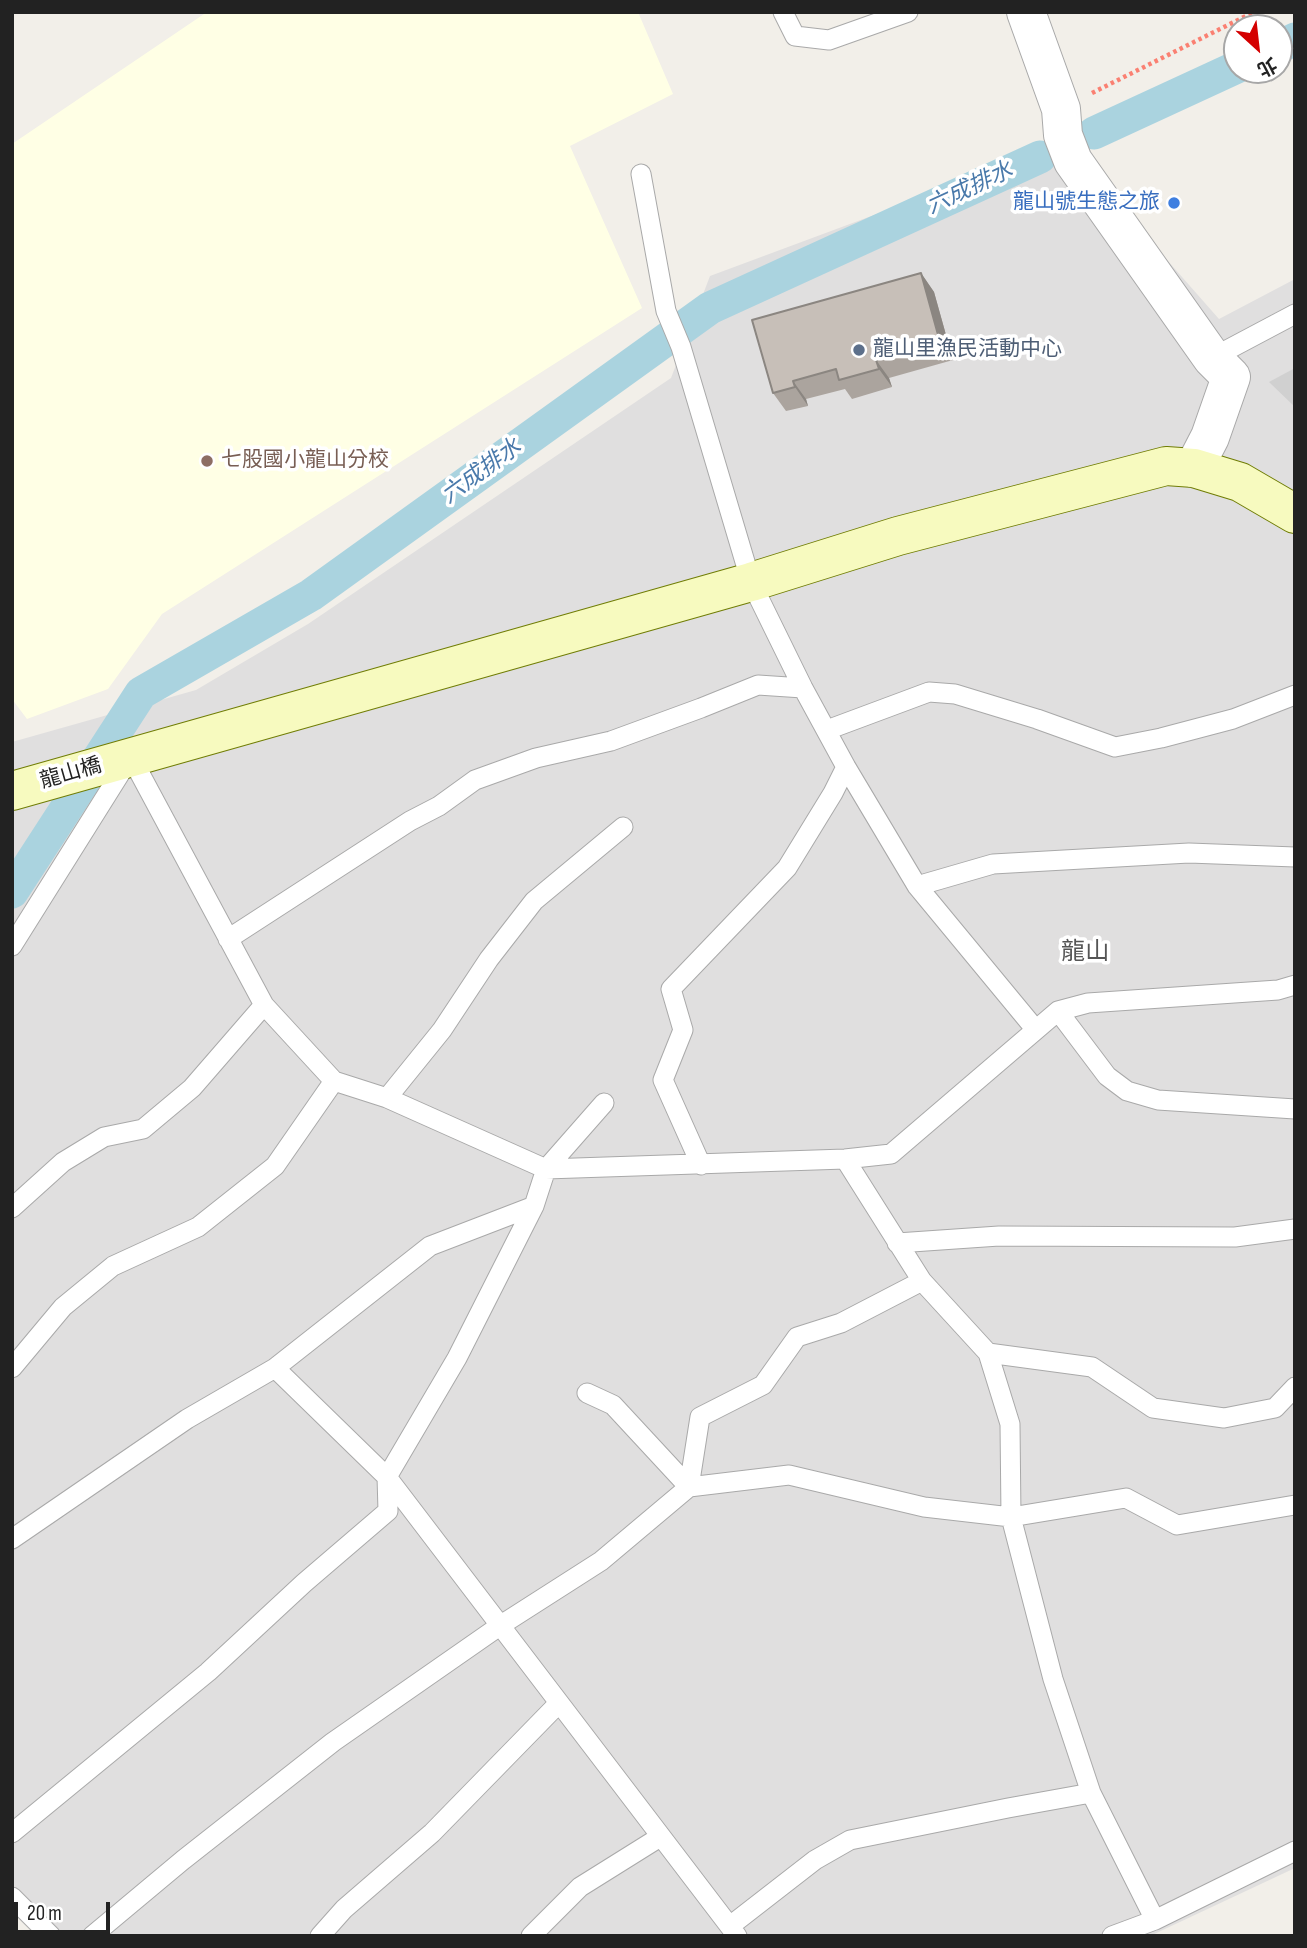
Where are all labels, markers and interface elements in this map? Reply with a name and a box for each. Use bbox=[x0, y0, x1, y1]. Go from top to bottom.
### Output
north arrow bbox=[1223, 14, 1293, 84]
text: 北 bbox=[1253, 52, 1281, 81]
water label: 六成排水 bbox=[922, 157, 1018, 221]
place label: 龍山號生態之旅 bbox=[1013, 190, 1160, 216]
marker: 龍山號生態之旅 bbox=[1166, 195, 1182, 211]
place label: 龍山里漁民活動中心 bbox=[873, 337, 1062, 363]
marker: 龍山里漁民活動中心 bbox=[851, 342, 867, 358]
water label: 六成排水 bbox=[437, 434, 527, 510]
place label: 七股國小龍山分校 bbox=[221, 448, 389, 474]
marker: 七股國小龍山分校 bbox=[199, 453, 215, 469]
street label: 龍山橋 bbox=[37, 753, 105, 795]
district label: 龍山 bbox=[1061, 939, 1109, 967]
scale bar bbox=[18, 1888, 114, 1932]
text: 20 m bbox=[27, 1901, 62, 1926]

